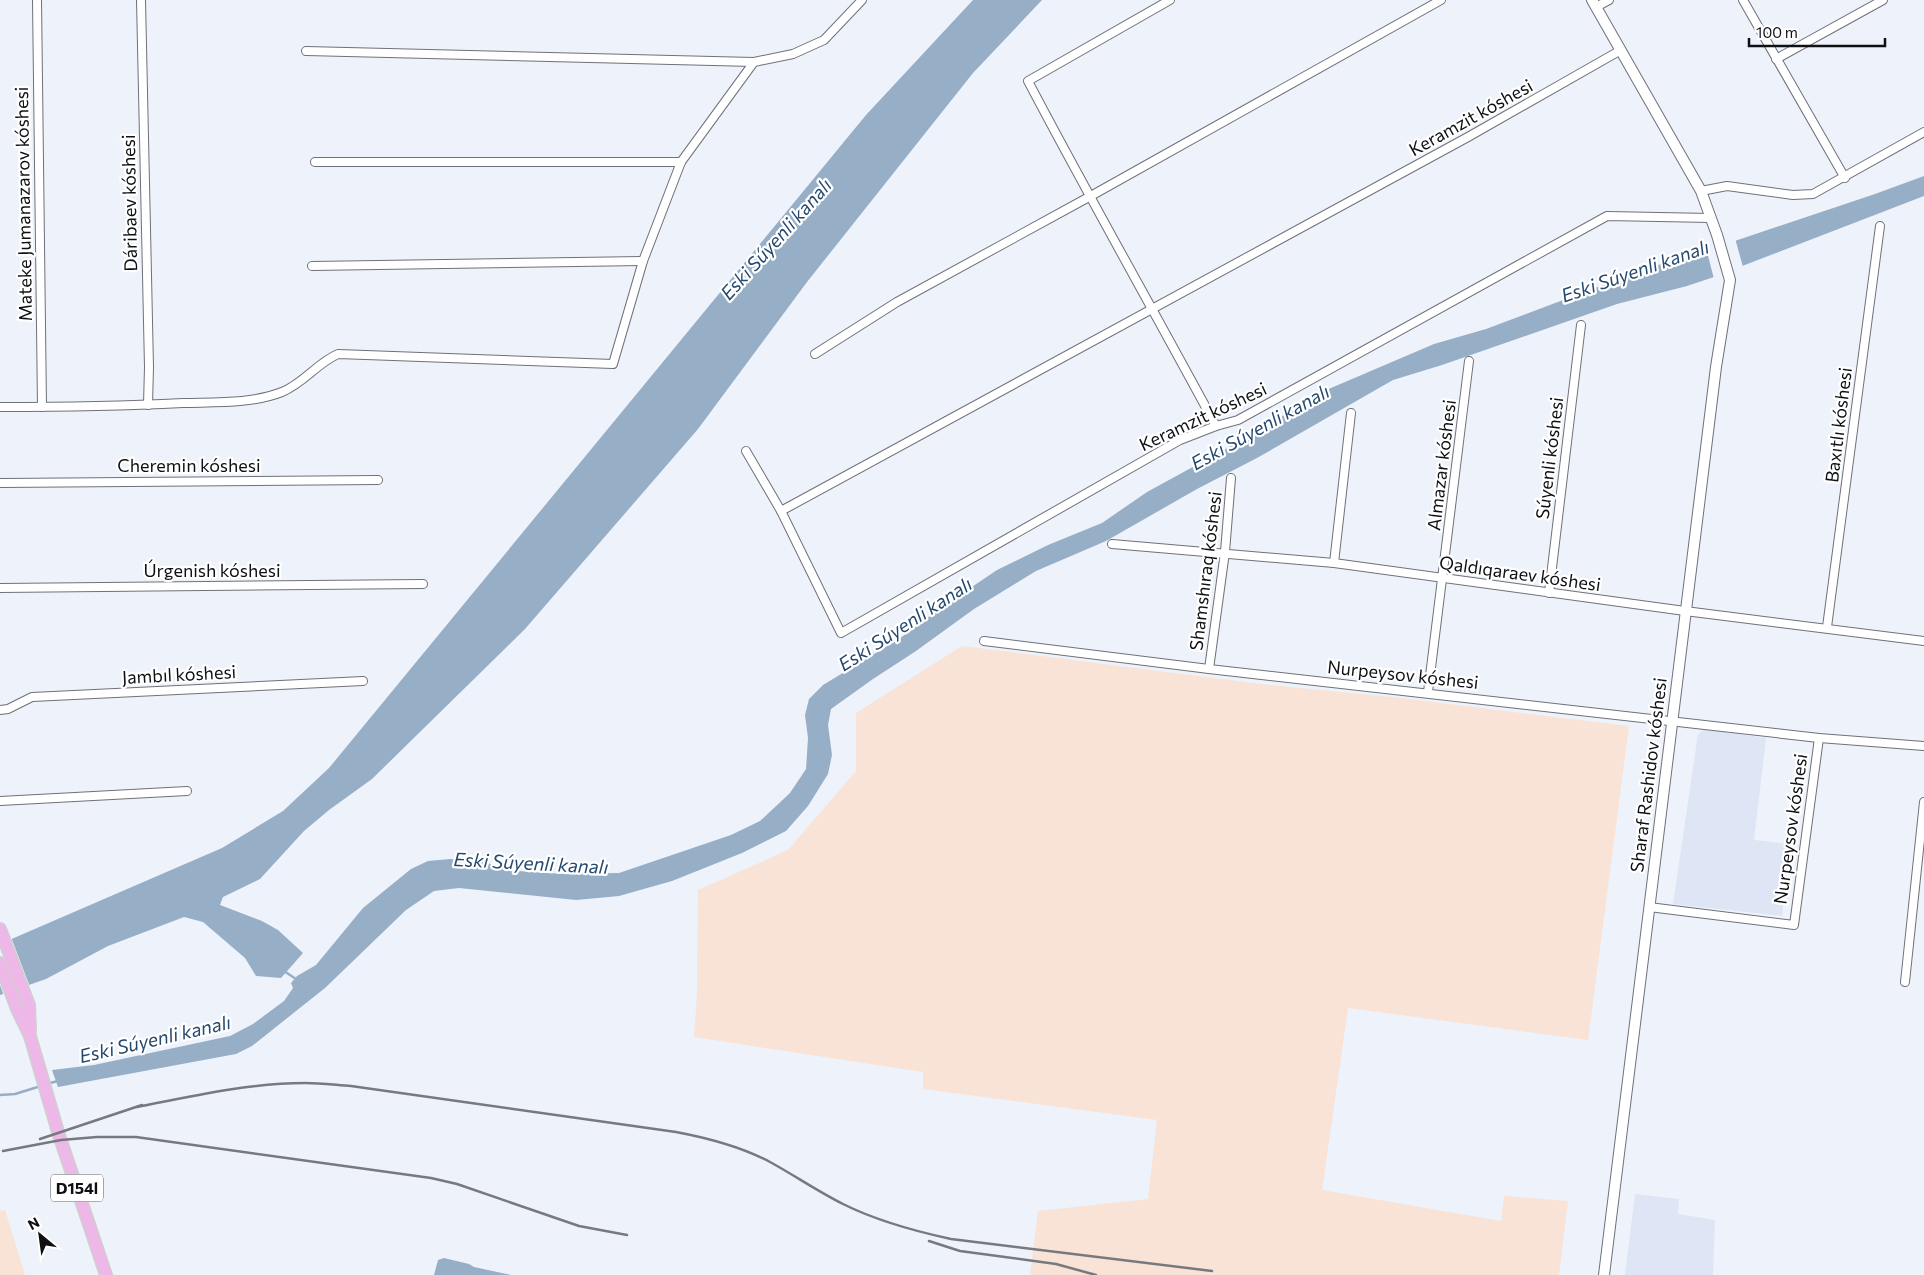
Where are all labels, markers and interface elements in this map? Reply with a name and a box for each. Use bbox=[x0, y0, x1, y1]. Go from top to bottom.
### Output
scale bar bbox=[1749, 15, 1885, 47]
text: 100 m bbox=[1756, 23, 1798, 41]
street label: Keramzit kóshesi bbox=[1405, 74, 1536, 160]
street label: Mateke Jumanazarov kóshesi bbox=[10, 86, 36, 322]
street label: Dáribaev kóshesi bbox=[117, 134, 141, 272]
water label: Eski Súyenli kanalı bbox=[715, 173, 836, 304]
water label: Eski Súyenli kanalı bbox=[1558, 234, 1712, 307]
street label: Baxıtlı kóshesi bbox=[1820, 366, 1856, 484]
street label: Keramzit kóshesi bbox=[1135, 377, 1270, 455]
water label: Eski Súyenli kanalı bbox=[1186, 379, 1333, 474]
street label: Súyenli kóshesi bbox=[1531, 396, 1567, 520]
street label: Almazar kóshesi bbox=[1422, 398, 1460, 532]
street label: Cheremin kóshesi bbox=[117, 454, 261, 476]
street label: Shamshıraq kóshesi bbox=[1184, 490, 1226, 652]
street label: Qaldıqaraev kóshesi bbox=[1438, 551, 1602, 595]
street label: Úrgenish kóshesi bbox=[143, 559, 281, 581]
water label: Eski Súyenli kanalı bbox=[833, 572, 976, 675]
street label: Nurpeysov kóshesi bbox=[1326, 655, 1480, 693]
street label: Jambıl kóshesi bbox=[121, 660, 237, 688]
street label: Sharaf Rashidov kóshesi bbox=[1625, 676, 1671, 874]
street label: Nurpeysov kóshesi bbox=[1769, 752, 1811, 906]
water label: Eski Súyenli kanalı bbox=[453, 847, 609, 878]
water label: Eski Súyenli kanalı bbox=[77, 1010, 233, 1067]
road number: D154l bbox=[51, 1174, 103, 1202]
north arrow bbox=[15, 1210, 65, 1260]
text: N bbox=[25, 1213, 42, 1233]

